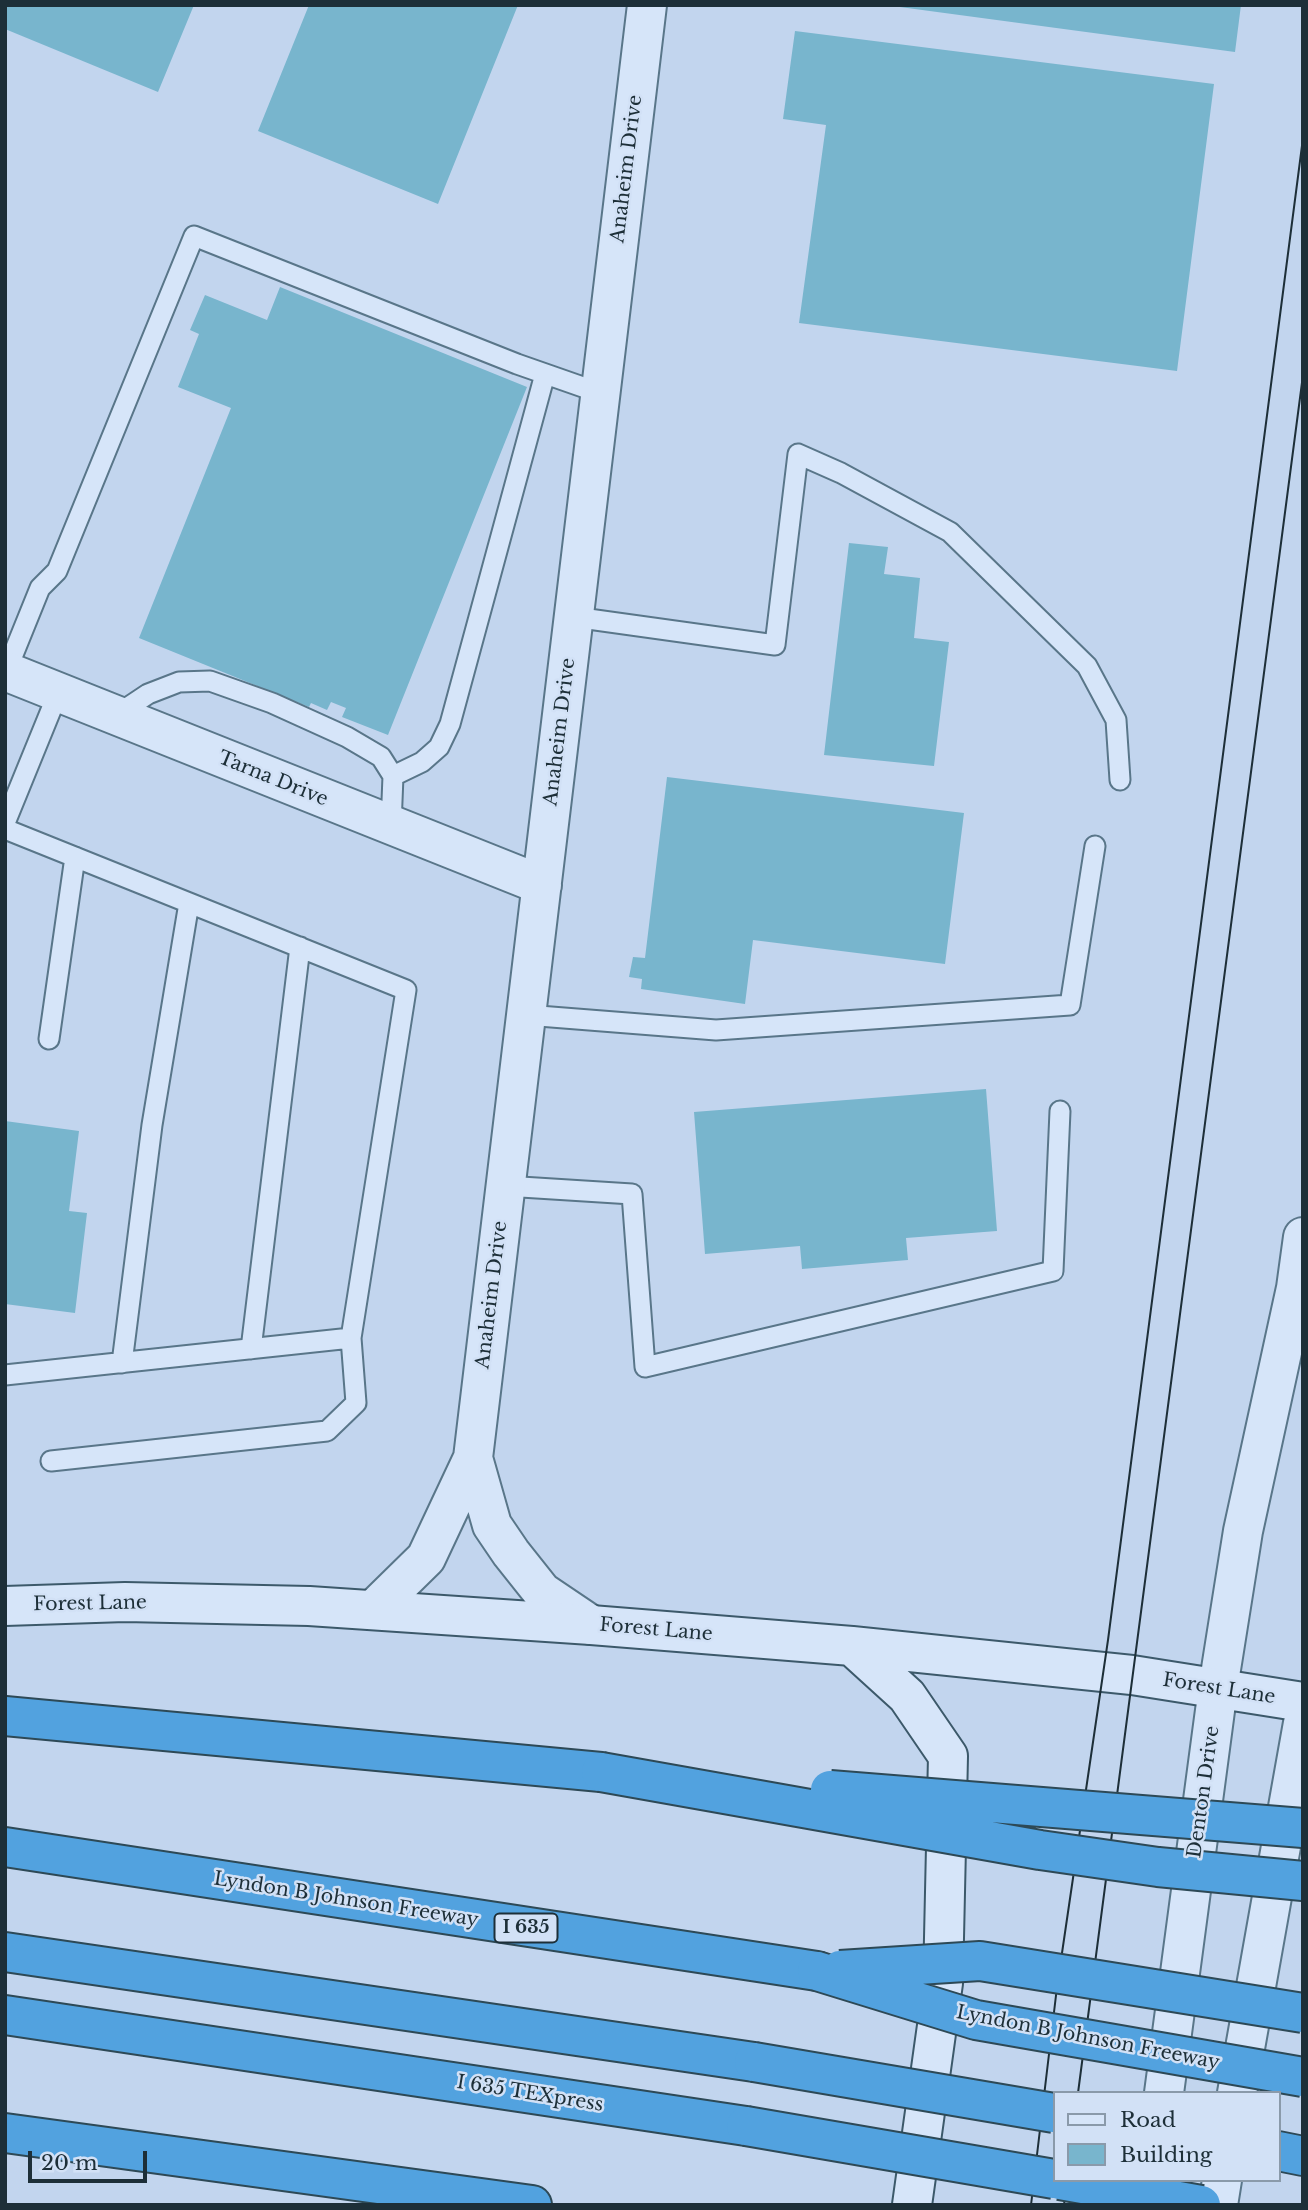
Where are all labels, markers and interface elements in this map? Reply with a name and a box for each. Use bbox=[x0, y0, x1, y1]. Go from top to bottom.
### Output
street label: Anaheim Drive bbox=[607, 94, 647, 244]
street label: Anaheim Drive bbox=[540, 657, 580, 807]
street label: Tarna Drive bbox=[215, 747, 331, 811]
street label: Anaheim Drive bbox=[472, 1220, 512, 1370]
street label: Forest Lane bbox=[33, 1592, 147, 1616]
street label: Forest Lane bbox=[598, 1614, 714, 1646]
street label: Forest Lane bbox=[1161, 1669, 1277, 1709]
street label: Denton Drive bbox=[1183, 1724, 1225, 1860]
street label: Lyndon B Johnson Freeway bbox=[212, 1868, 480, 1932]
road number: I 635 bbox=[494, 1914, 558, 1942]
street label: Lyndon B Johnson Freeway bbox=[954, 2001, 1222, 2075]
street label: I 635 TEXpress bbox=[455, 2071, 605, 2117]
legend bbox=[1052, 2091, 1280, 2182]
text: Road bbox=[1120, 2107, 1176, 2133]
scale bar bbox=[32, 2136, 150, 2180]
text: Building bbox=[1120, 2142, 1212, 2168]
text: 20 m bbox=[41, 2150, 98, 2176]

